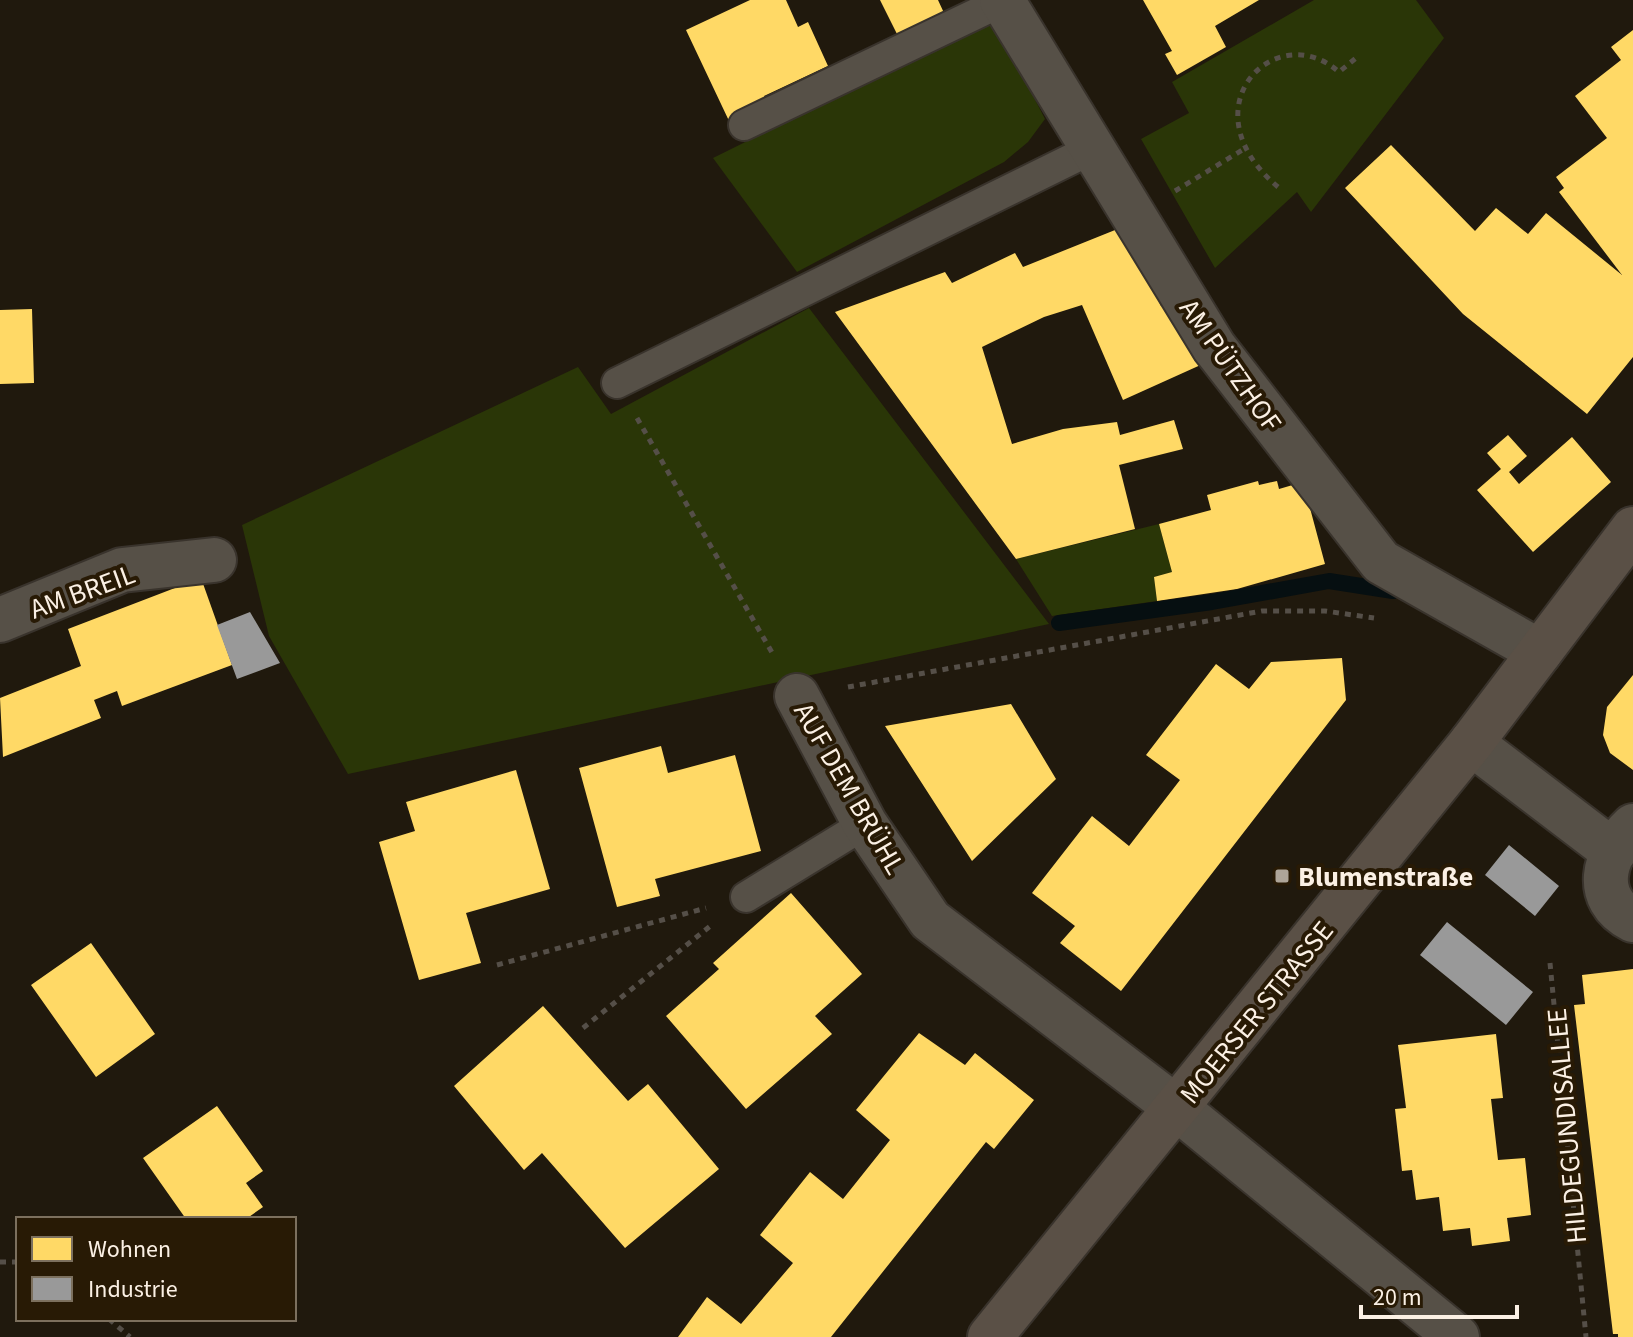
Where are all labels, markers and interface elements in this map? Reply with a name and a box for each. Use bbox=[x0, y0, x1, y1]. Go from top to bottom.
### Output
street label: AM PÜTZHOF bbox=[1170, 291, 1291, 440]
street label: AM BREIL bbox=[24, 554, 141, 629]
street label: AUF DEM BRÜHL bbox=[784, 695, 915, 882]
place label: Blumenstraße bbox=[1298, 857, 1473, 897]
marker: Blumenstraße bbox=[1273, 867, 1291, 885]
street label: MOERSER STRASSE bbox=[1170, 913, 1343, 1113]
street label: HILDEGUNDISALLEE bbox=[1537, 1007, 1597, 1245]
legend bbox=[16, 1217, 296, 1321]
text: Wohnen bbox=[88, 1232, 171, 1267]
scale bar bbox=[1361, 1269, 1517, 1319]
text: Industrie bbox=[88, 1272, 178, 1307]
text: 20 m bbox=[1373, 1280, 1422, 1315]

